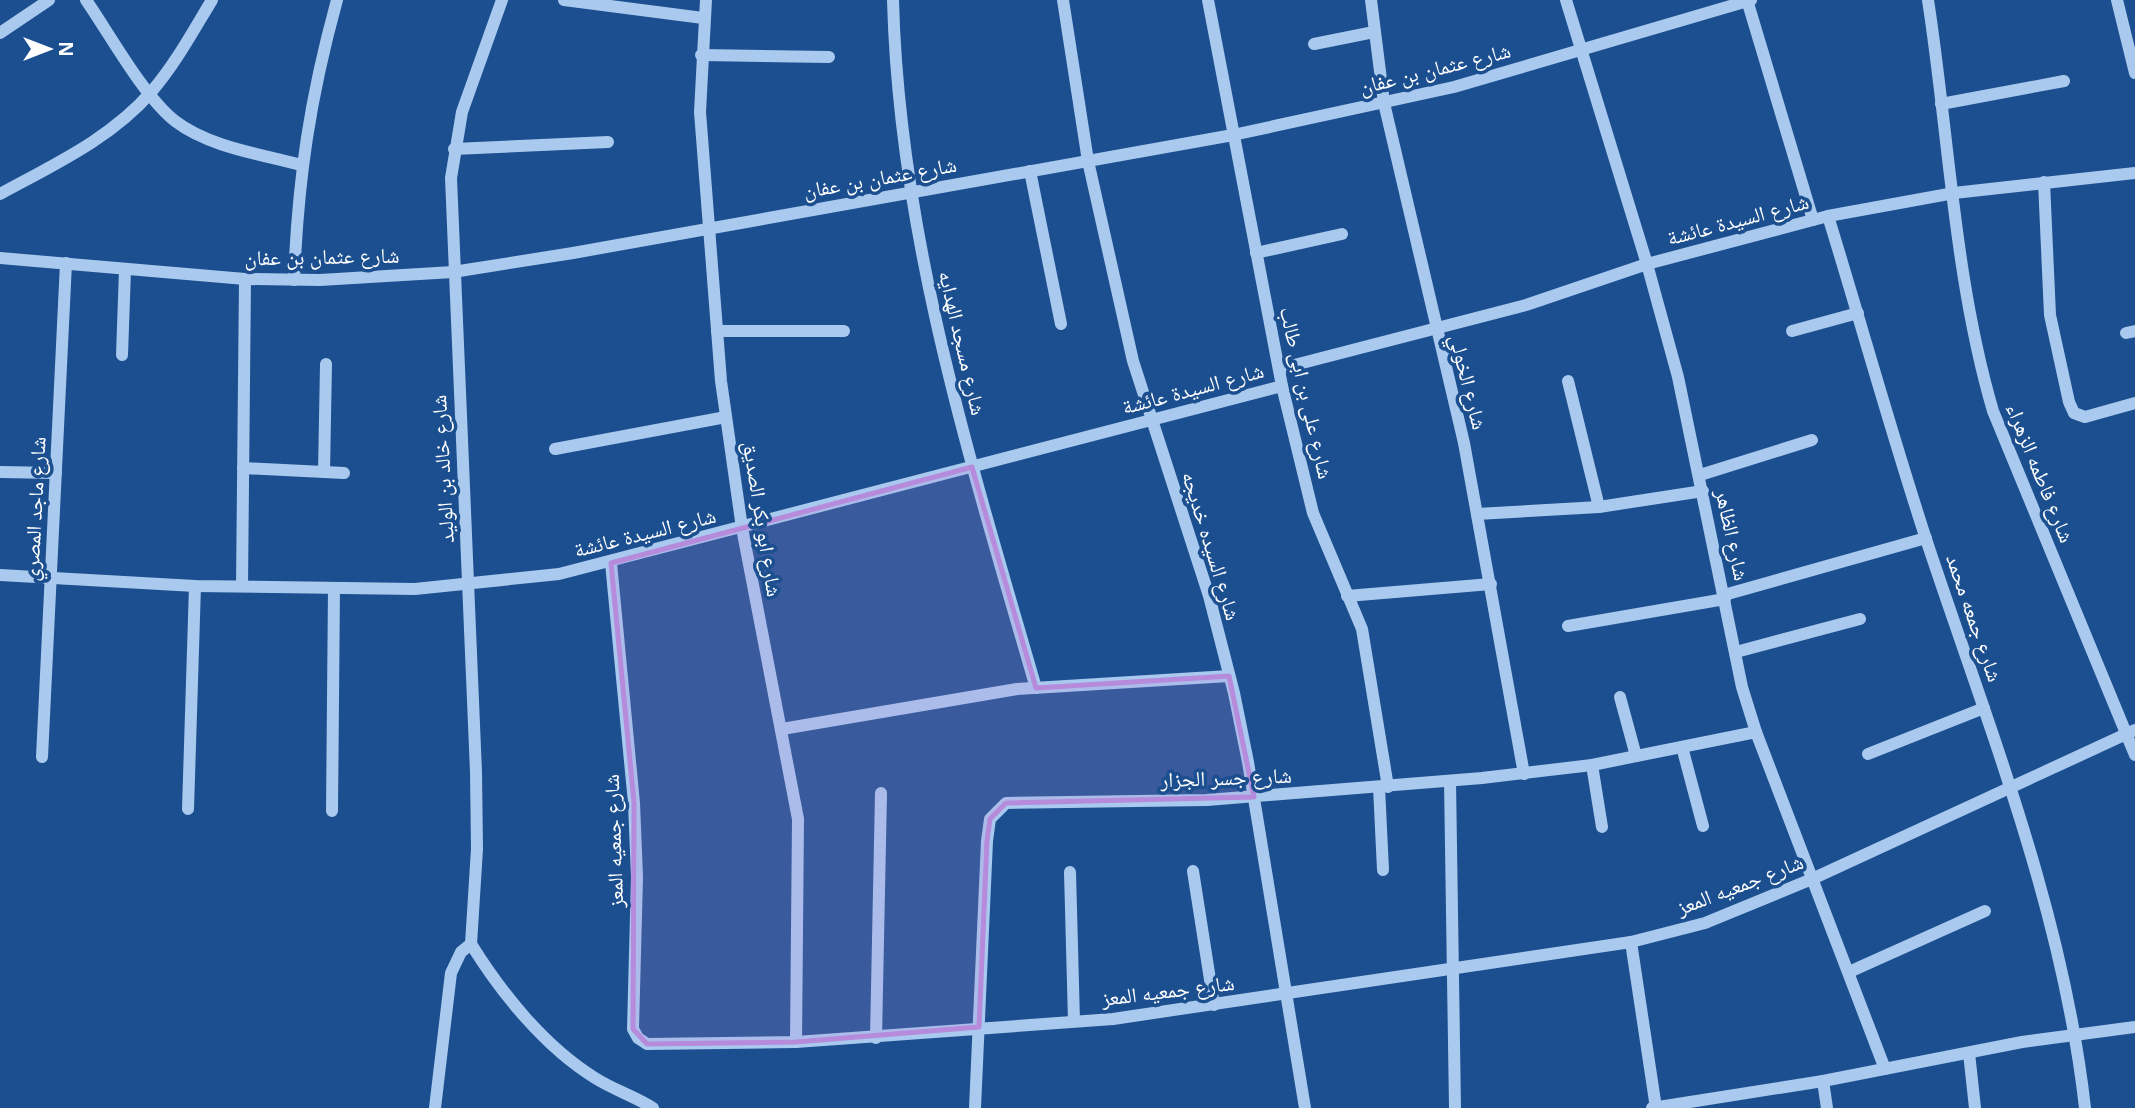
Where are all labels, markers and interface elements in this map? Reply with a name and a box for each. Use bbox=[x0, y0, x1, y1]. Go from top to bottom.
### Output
north arrow bbox=[14, 14, 84, 84]
street label: شارع عثمان بن عفان bbox=[1356, 36, 1513, 100]
text: N bbox=[53, 41, 79, 57]
street label: شارع عثمان بن عفان bbox=[801, 150, 959, 204]
street label: شارع السيدة عائشة bbox=[1664, 187, 1812, 251]
street label: شارع عثمان بن عفان bbox=[244, 241, 400, 271]
street label: شارع مسجد الهدايه bbox=[933, 268, 993, 418]
street label: شارع على بن ابى طالب bbox=[1274, 304, 1340, 482]
street label: شارع الخولي bbox=[1440, 331, 1494, 433]
street label: شارع السيدة عائشة bbox=[1119, 356, 1267, 420]
street label: شارع خالد بن الوليد bbox=[424, 394, 460, 544]
street label: شارع فاطمه الزهراء bbox=[2000, 399, 2082, 547]
street label: شارع ماجد المصري bbox=[16, 436, 55, 582]
street label: شارع ابو بكر الصديق bbox=[737, 439, 789, 599]
street label: شارع السيده خديجه bbox=[1176, 468, 1248, 624]
street label: شارع الظاهر bbox=[1709, 486, 1756, 583]
street label: شارع السيدة عائشة bbox=[571, 501, 719, 563]
street label: شارع جمعه محمد bbox=[1940, 550, 2010, 685]
street label: شارع جسر الجزار bbox=[1159, 761, 1292, 793]
street label: شارع جمعيه المعز bbox=[597, 774, 629, 909]
street label: شارع جمعيه المعز bbox=[1671, 847, 1807, 921]
street label: شارع جمعيه المعز bbox=[1099, 968, 1236, 1012]

